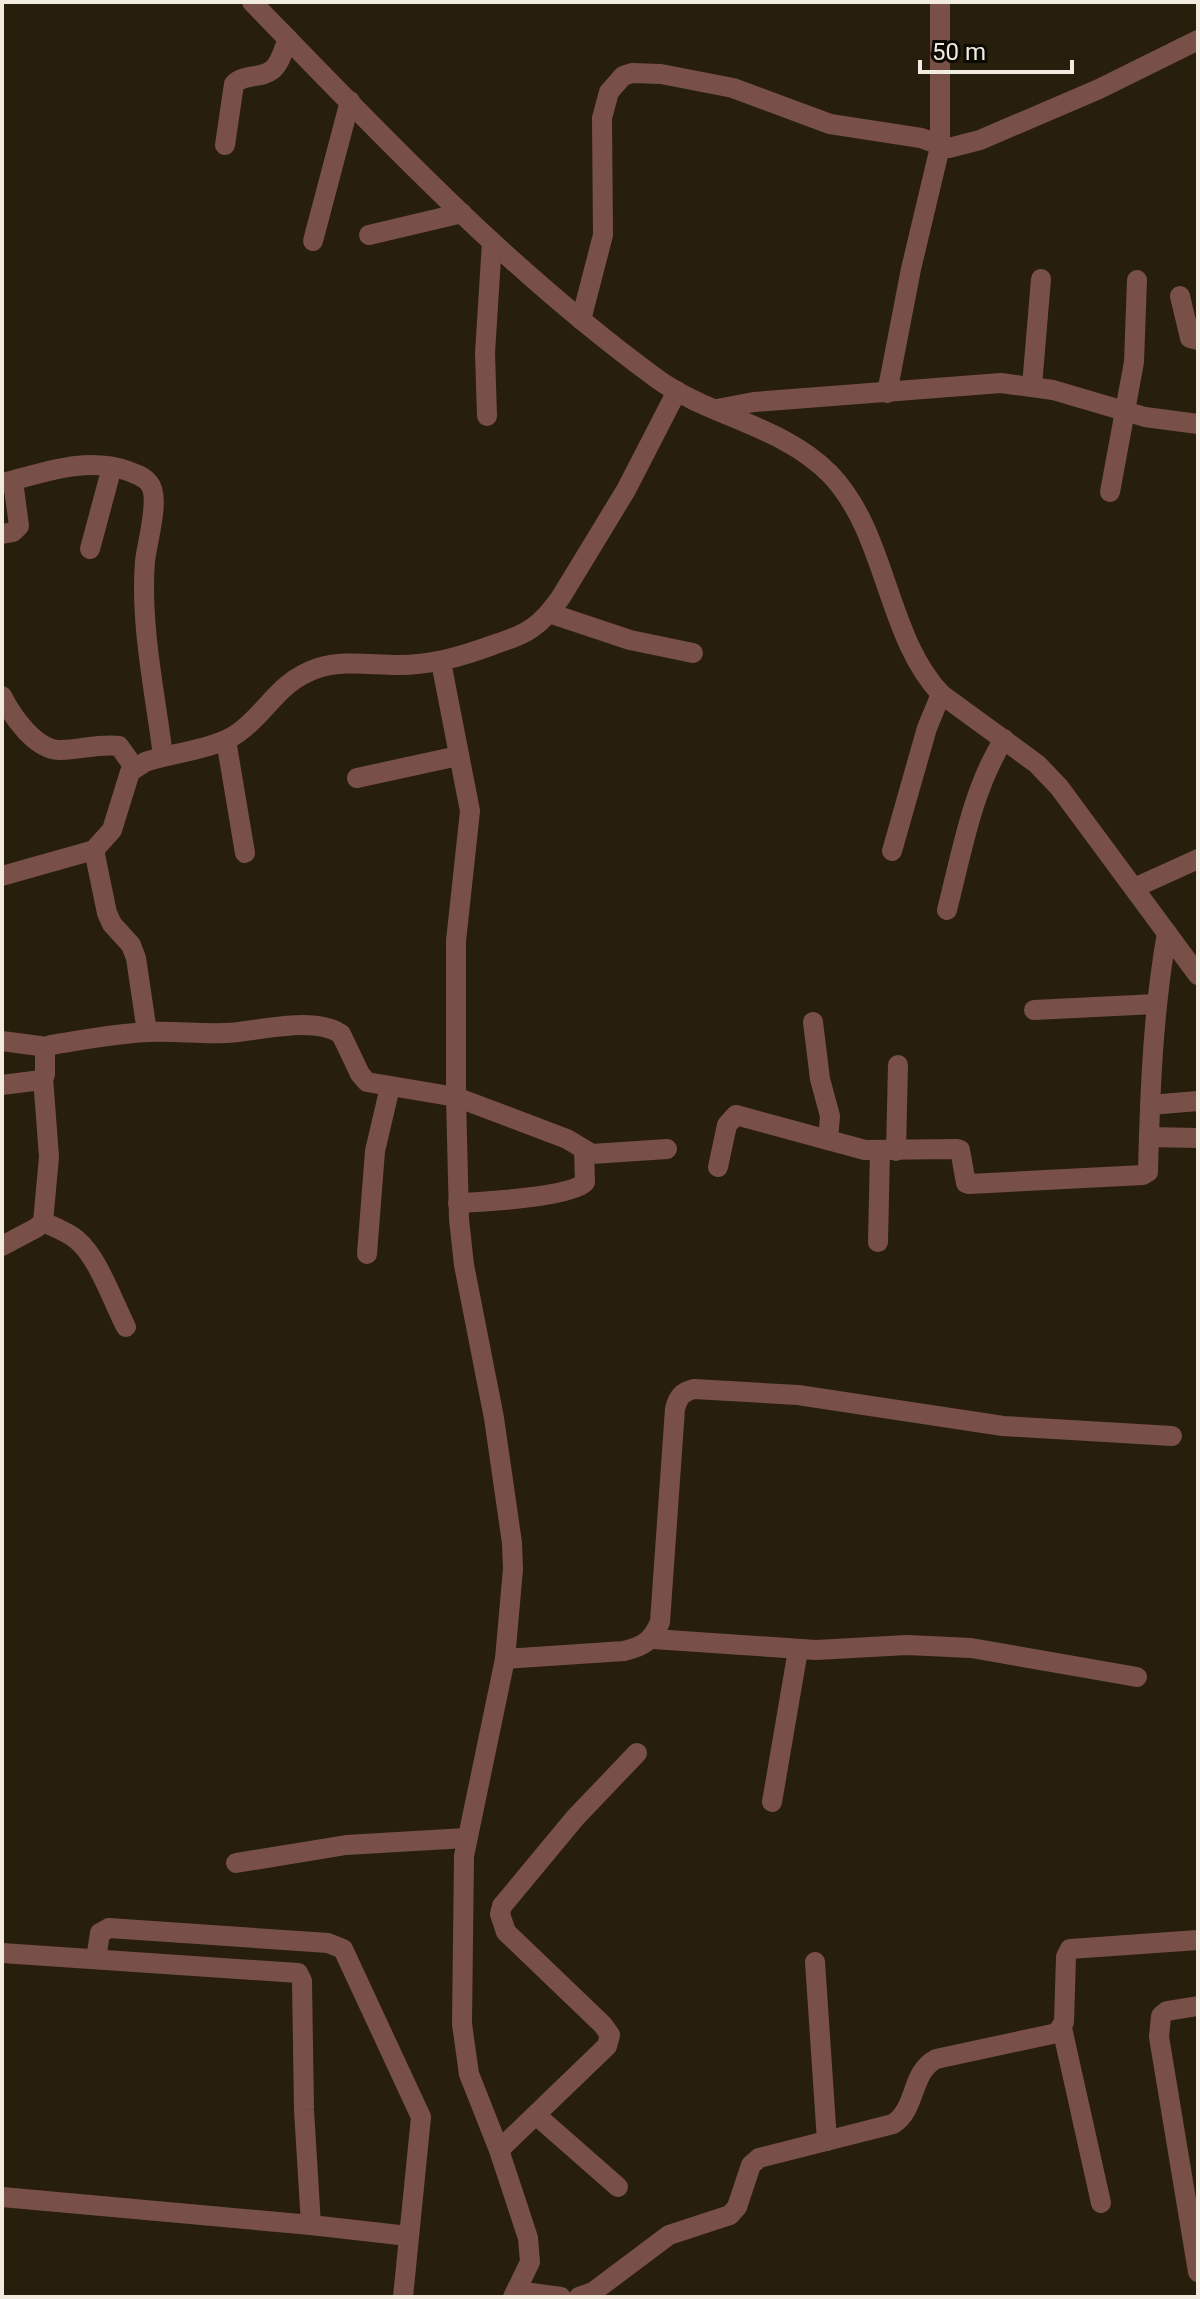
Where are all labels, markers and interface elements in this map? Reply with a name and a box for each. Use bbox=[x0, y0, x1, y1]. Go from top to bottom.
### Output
scale bar bbox=[920, 24, 1072, 74]
text: 50 m bbox=[932, 38, 986, 66]

